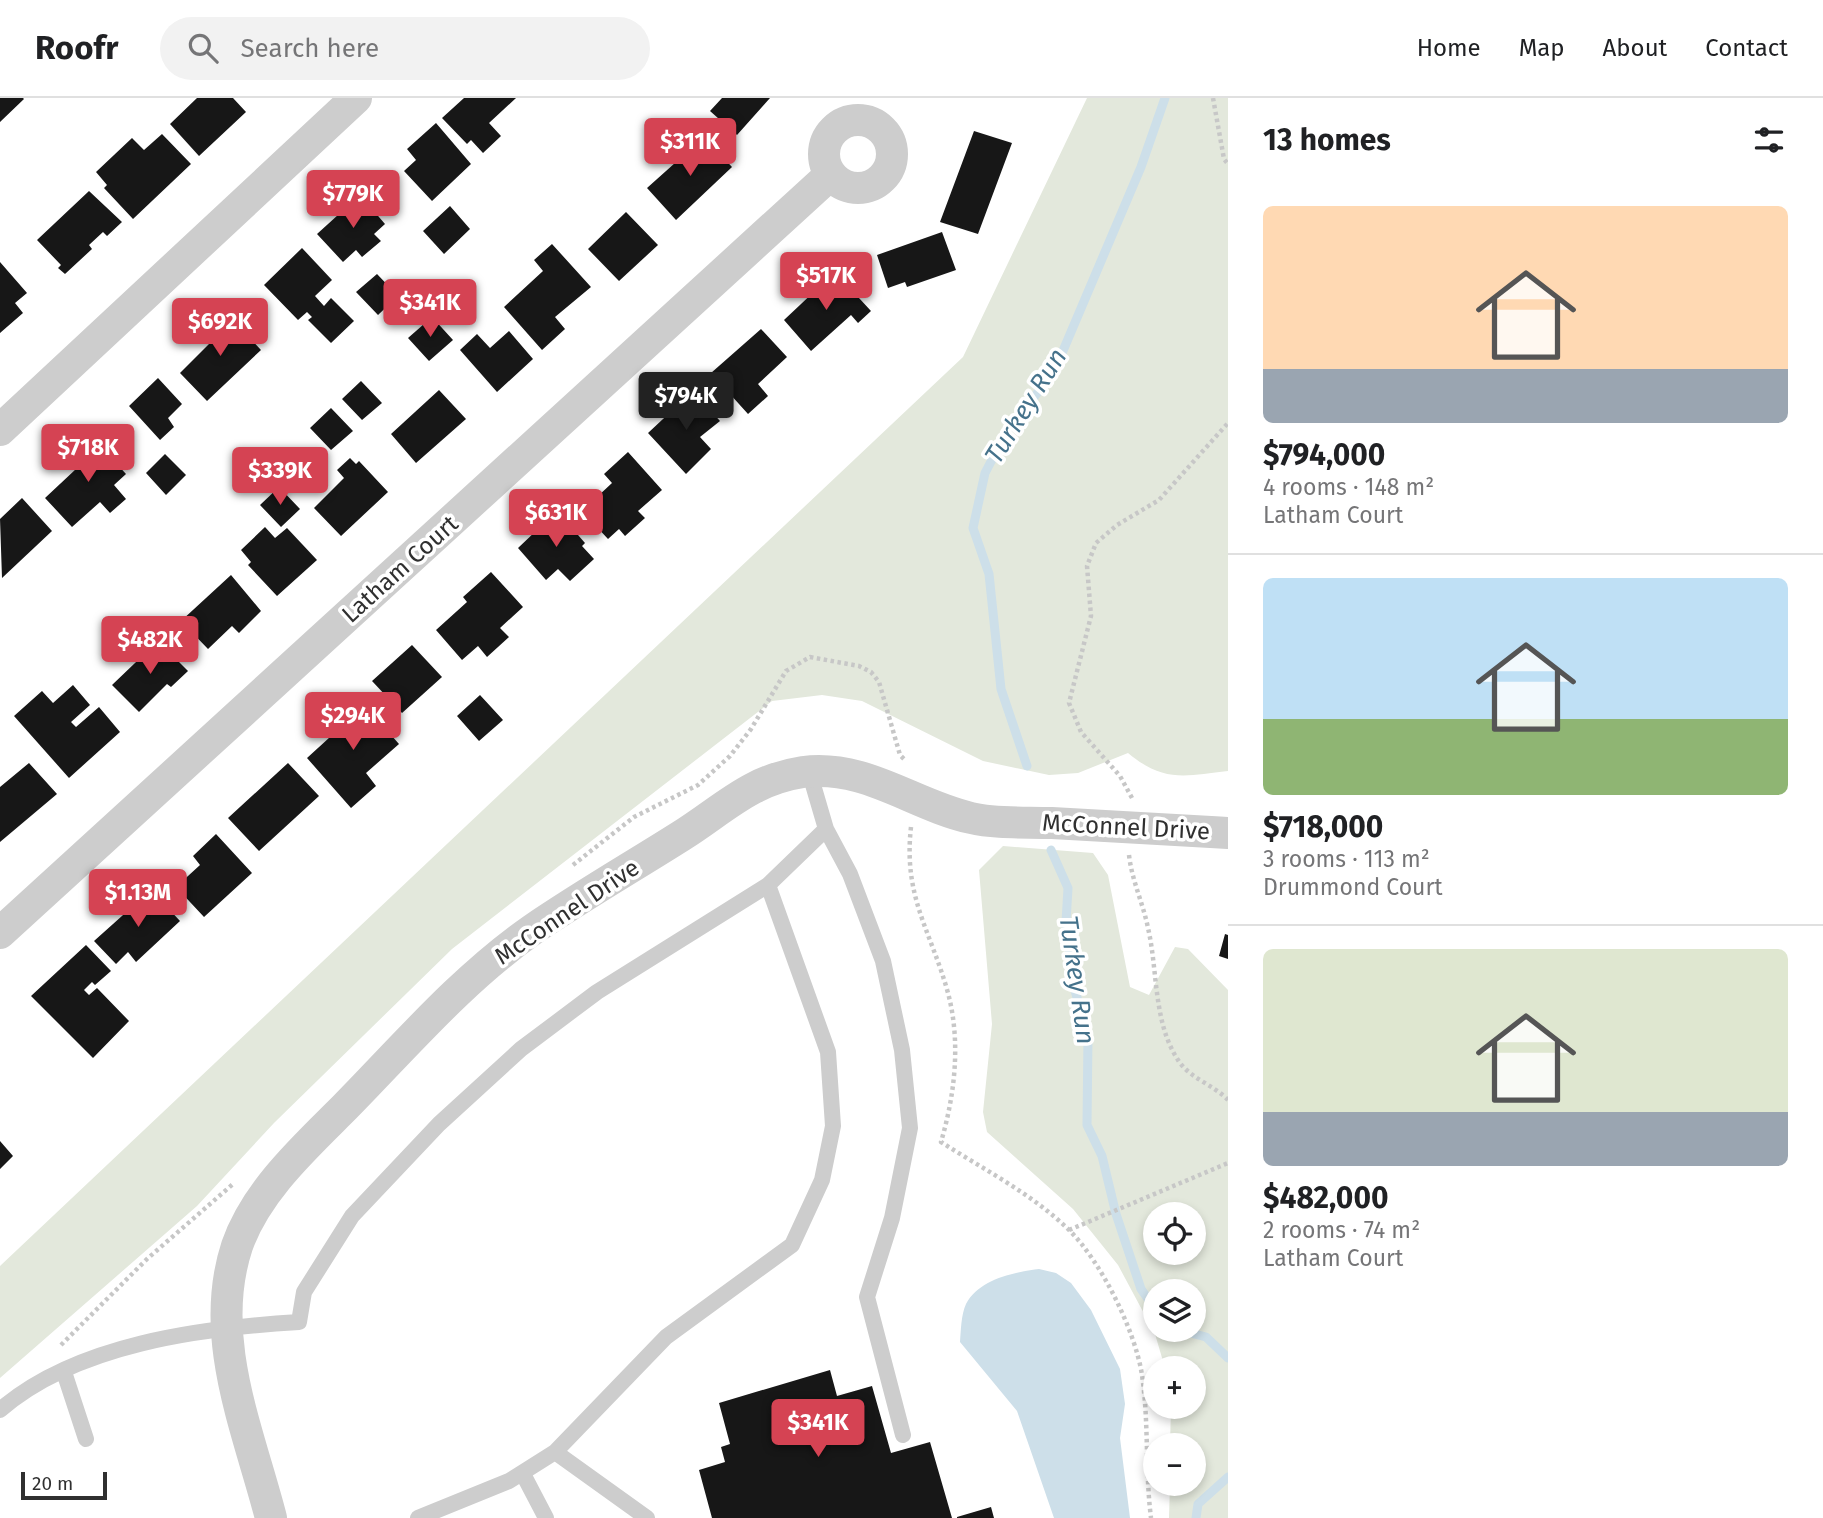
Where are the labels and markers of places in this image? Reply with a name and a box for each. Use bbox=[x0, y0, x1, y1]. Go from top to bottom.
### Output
pin: $311K bbox=[641, 118, 739, 178]
pin: $779K bbox=[304, 170, 402, 230]
pin: $517K bbox=[777, 252, 875, 312]
pin: $341K bbox=[381, 280, 479, 339]
pin: $692K bbox=[171, 299, 269, 358]
pin: $794K bbox=[637, 372, 735, 432]
pin: $718K bbox=[39, 424, 137, 484]
pin: $339K bbox=[231, 448, 329, 507]
pin: $631K bbox=[507, 490, 605, 549]
pin: $482K bbox=[101, 616, 199, 676]
pin: $294K bbox=[304, 692, 402, 752]
pin: $1.13M bbox=[81, 870, 195, 929]
pin: $341K bbox=[769, 1400, 867, 1459]

